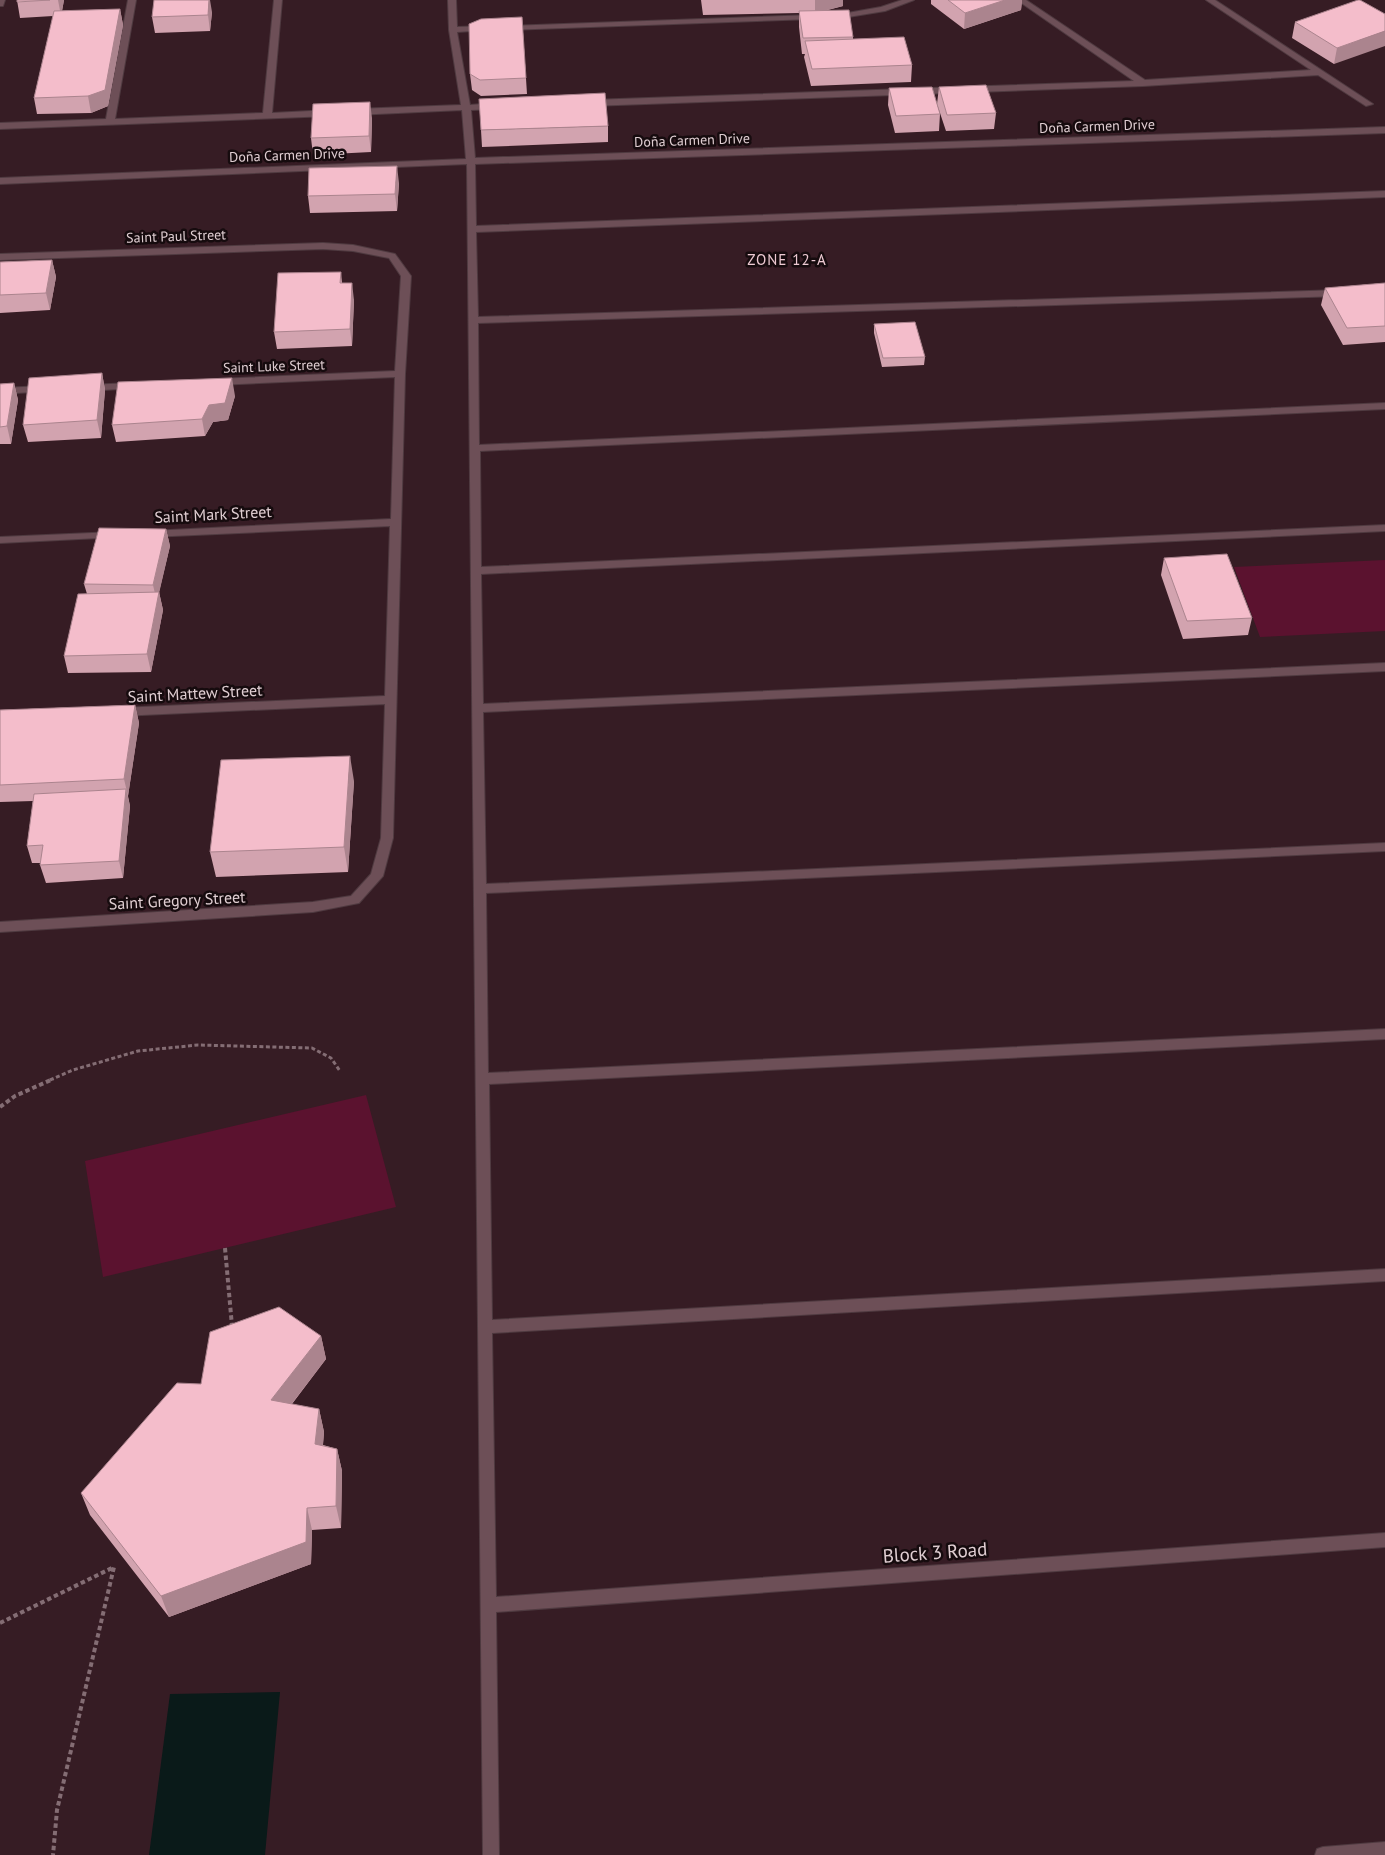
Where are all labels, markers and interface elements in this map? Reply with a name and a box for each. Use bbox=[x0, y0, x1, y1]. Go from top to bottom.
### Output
street label: Doña Carmen Drive bbox=[1039, 115, 1155, 137]
street label: Doña Carmen Drive bbox=[634, 129, 750, 151]
street label: Doña Carmen Drive bbox=[229, 144, 345, 166]
street label: Saint Paul Street bbox=[126, 225, 226, 247]
district label: ZONE 12-A bbox=[747, 250, 827, 269]
street label: Saint Luke Street bbox=[223, 355, 325, 377]
street label: Saint Mark Street bbox=[154, 501, 273, 527]
street label: Saint Mattew Street bbox=[127, 679, 263, 707]
street label: Saint Gregory Street bbox=[108, 886, 246, 914]
street label: Block 3 Road bbox=[882, 1536, 988, 1568]

